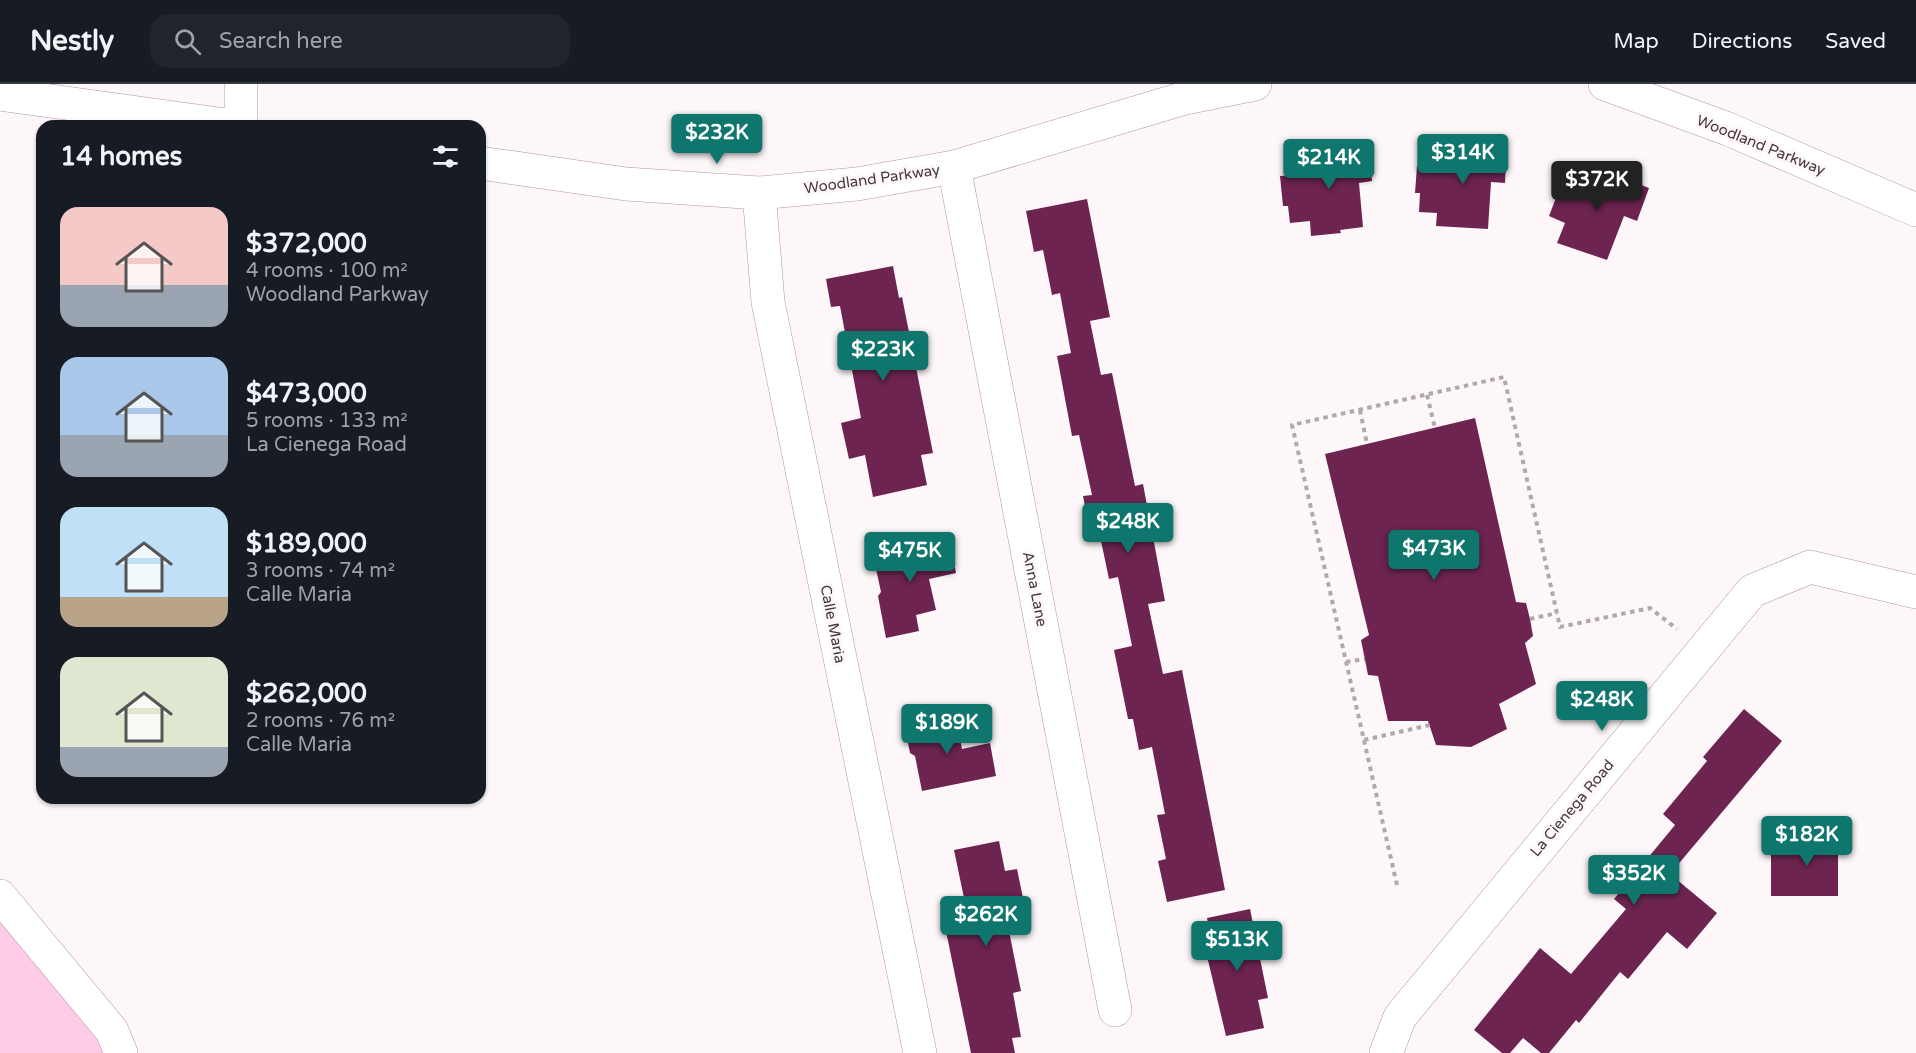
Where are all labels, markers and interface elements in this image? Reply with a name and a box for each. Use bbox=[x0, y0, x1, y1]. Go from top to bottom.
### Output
search box bbox=[150, 14, 570, 68]
text: Nestly bbox=[30, 24, 114, 58]
icon: search bbox=[171, 25, 204, 58]
text: Search here bbox=[219, 28, 343, 54]
text: Map bbox=[1613, 29, 1659, 54]
text: Directions bbox=[1692, 29, 1792, 54]
text: Saved bbox=[1825, 29, 1886, 54]
street label: Woodland Parkway bbox=[1694, 111, 1828, 179]
pin: $232K bbox=[675, 114, 759, 165]
text: $232K bbox=[685, 121, 749, 145]
pin: $314K bbox=[1421, 134, 1505, 185]
pin: $214K bbox=[1287, 139, 1371, 190]
icon: filters bbox=[429, 140, 462, 173]
text: 14 homes bbox=[60, 141, 182, 172]
text: $314K bbox=[1431, 141, 1495, 165]
text: $214K bbox=[1297, 146, 1361, 170]
street label: Woodland Parkway bbox=[803, 161, 941, 197]
pin: $372K bbox=[1555, 161, 1639, 212]
text: $372K bbox=[1565, 168, 1629, 192]
text: $372,000 bbox=[246, 228, 367, 259]
icon: home bbox=[108, 231, 180, 303]
text: 4 rooms · 100 m² bbox=[246, 259, 408, 283]
text: Woodland Parkway bbox=[246, 283, 429, 307]
pin: $223K bbox=[841, 331, 925, 382]
text: $223K bbox=[851, 338, 915, 362]
text: $473,000 bbox=[246, 378, 367, 409]
icon: home bbox=[108, 381, 180, 453]
text: 5 rooms · 133 m² bbox=[246, 409, 408, 433]
text: La Cienega Road bbox=[246, 433, 407, 457]
pin: $248K bbox=[1086, 503, 1170, 554]
text: $248K bbox=[1096, 510, 1160, 534]
text: $189,000 bbox=[246, 528, 367, 559]
pin: $473K bbox=[1392, 530, 1476, 581]
icon: home bbox=[108, 531, 180, 603]
pin: $475K bbox=[868, 532, 952, 583]
text: $473K bbox=[1402, 537, 1466, 561]
text: $475K bbox=[878, 539, 942, 563]
street label: Anna Lane bbox=[1019, 550, 1051, 628]
text: 3 rooms · 74 m² bbox=[246, 559, 395, 583]
text: Calle Maria bbox=[246, 583, 352, 607]
street label: Calle Maria bbox=[817, 583, 849, 665]
text: $262,000 bbox=[246, 678, 367, 709]
icon: home bbox=[108, 681, 180, 753]
pin: $248K bbox=[1560, 681, 1644, 732]
text: $248K bbox=[1570, 688, 1634, 712]
pin: $189K bbox=[905, 704, 989, 755]
text: 2 rooms · 76 m² bbox=[246, 709, 395, 733]
text: $189K bbox=[915, 711, 979, 735]
text: Calle Maria bbox=[246, 733, 352, 757]
street label: La Cienega Road bbox=[1526, 756, 1618, 860]
pin: $182K bbox=[1765, 816, 1849, 867]
text: $182K bbox=[1775, 823, 1839, 847]
pin: $352K bbox=[1592, 855, 1676, 906]
text: $352K bbox=[1602, 862, 1666, 886]
pin: $262K bbox=[944, 896, 1028, 947]
text: $262K bbox=[954, 903, 1018, 927]
pin: $513K bbox=[1195, 921, 1279, 972]
text: $513K bbox=[1205, 928, 1269, 952]

